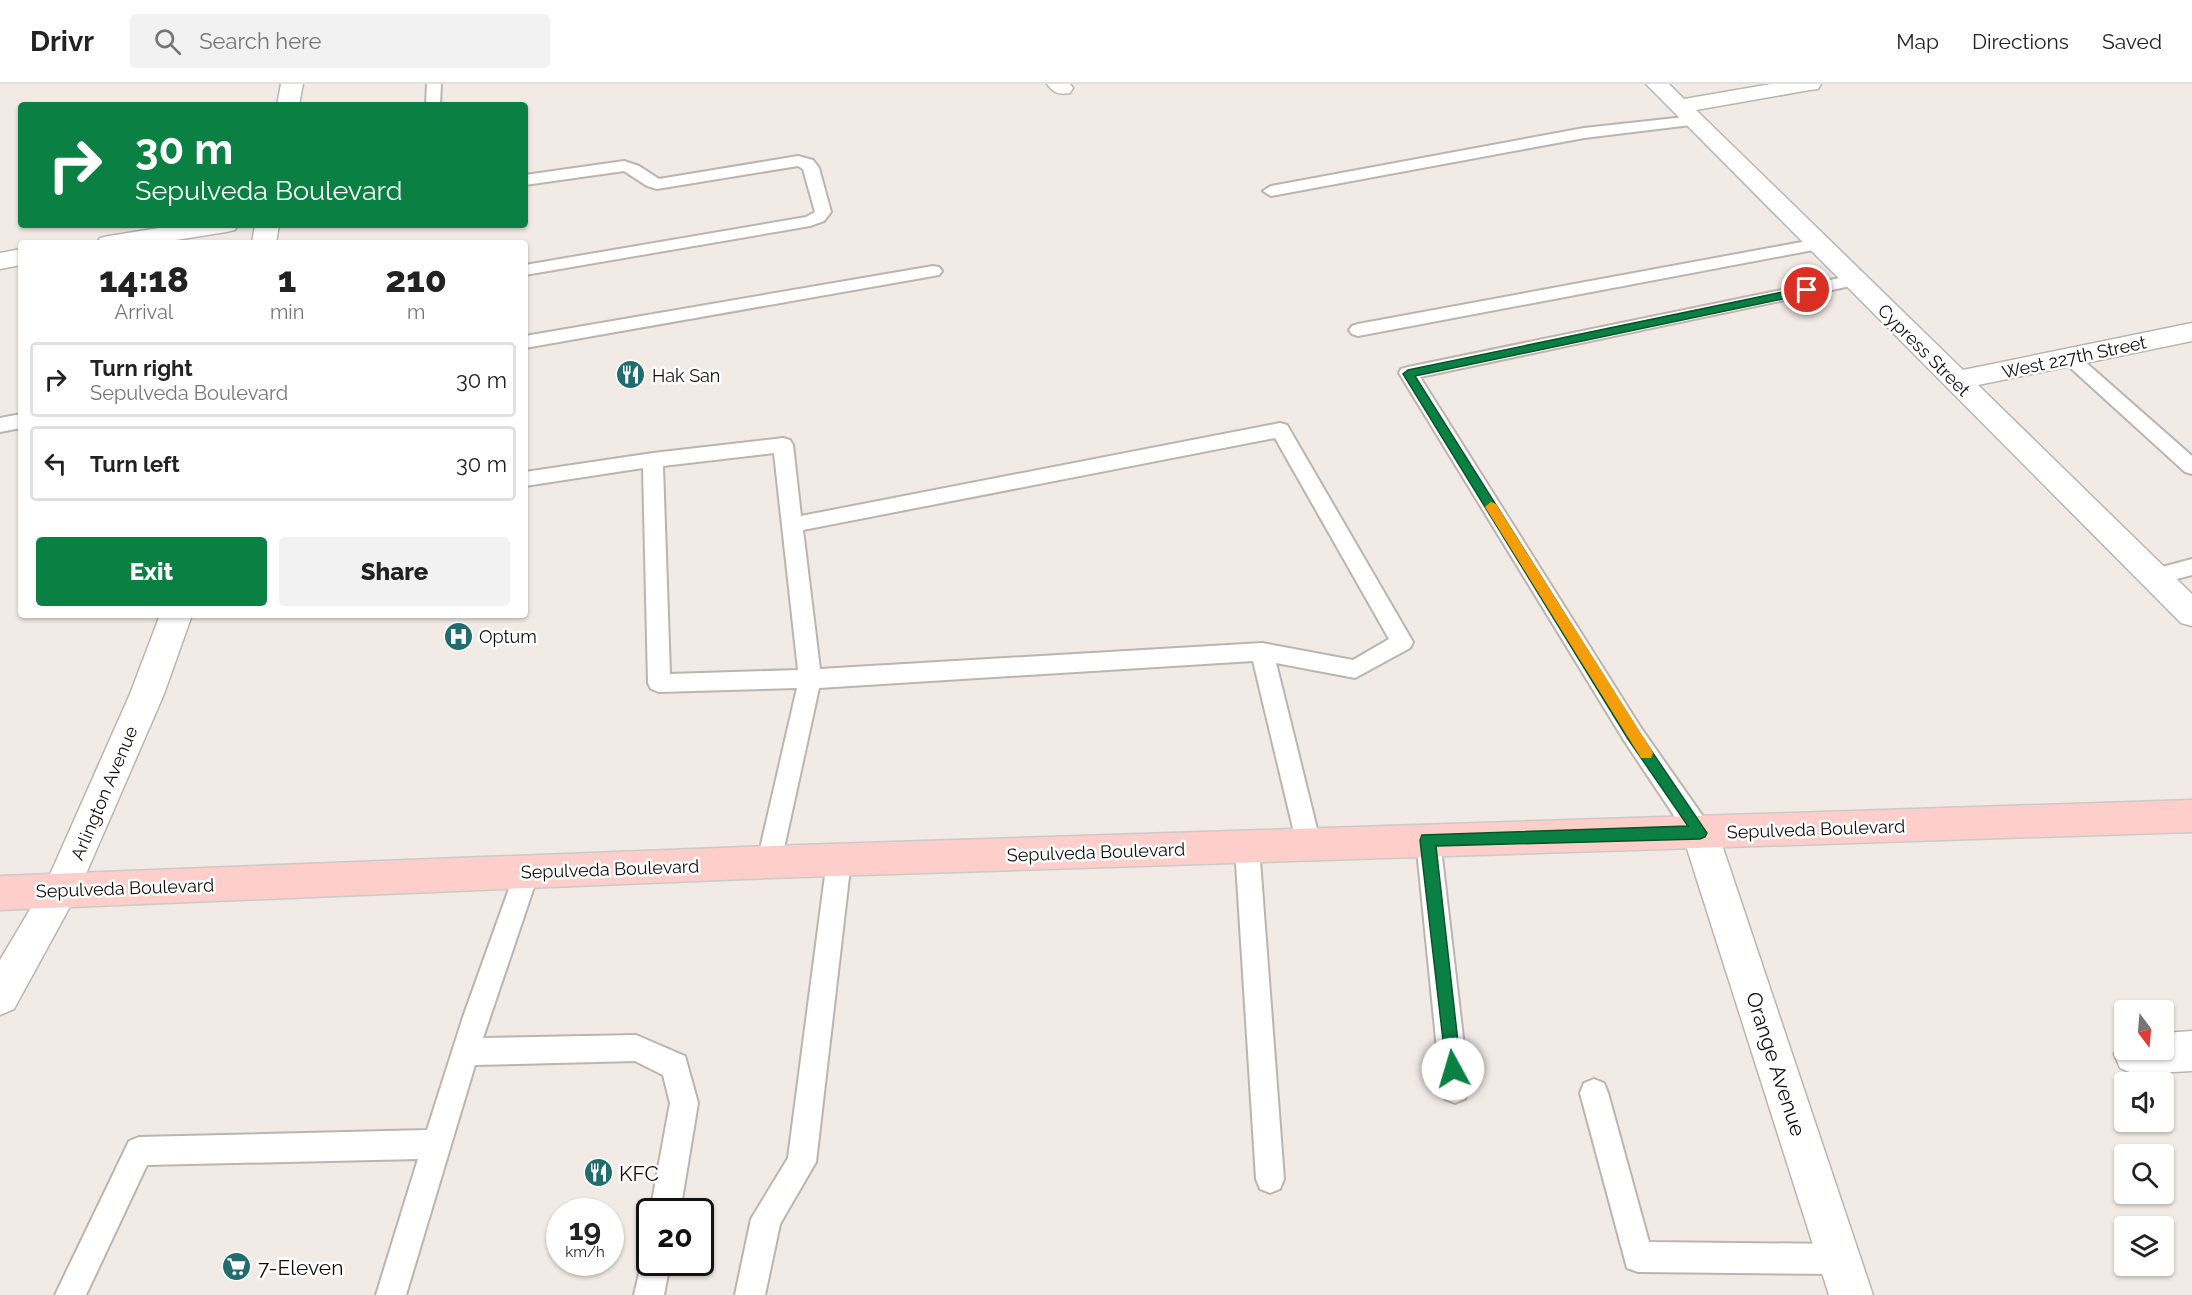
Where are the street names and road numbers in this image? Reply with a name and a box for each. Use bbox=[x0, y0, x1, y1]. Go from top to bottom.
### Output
street label: Cypress Street bbox=[1874, 300, 1974, 400]
street label: West 227th Street bbox=[2000, 331, 2148, 383]
street label: Arlington Avenue bbox=[66, 723, 142, 863]
street label: Sepulveda Boulevard bbox=[1727, 815, 1905, 843]
street label: Sepulveda Boulevard bbox=[1007, 838, 1185, 866]
street label: Sepulveda Boulevard bbox=[521, 855, 699, 883]
street label: Sepulveda Boulevard bbox=[36, 874, 214, 902]
street label: Orange Avenue bbox=[1741, 989, 1811, 1139]

